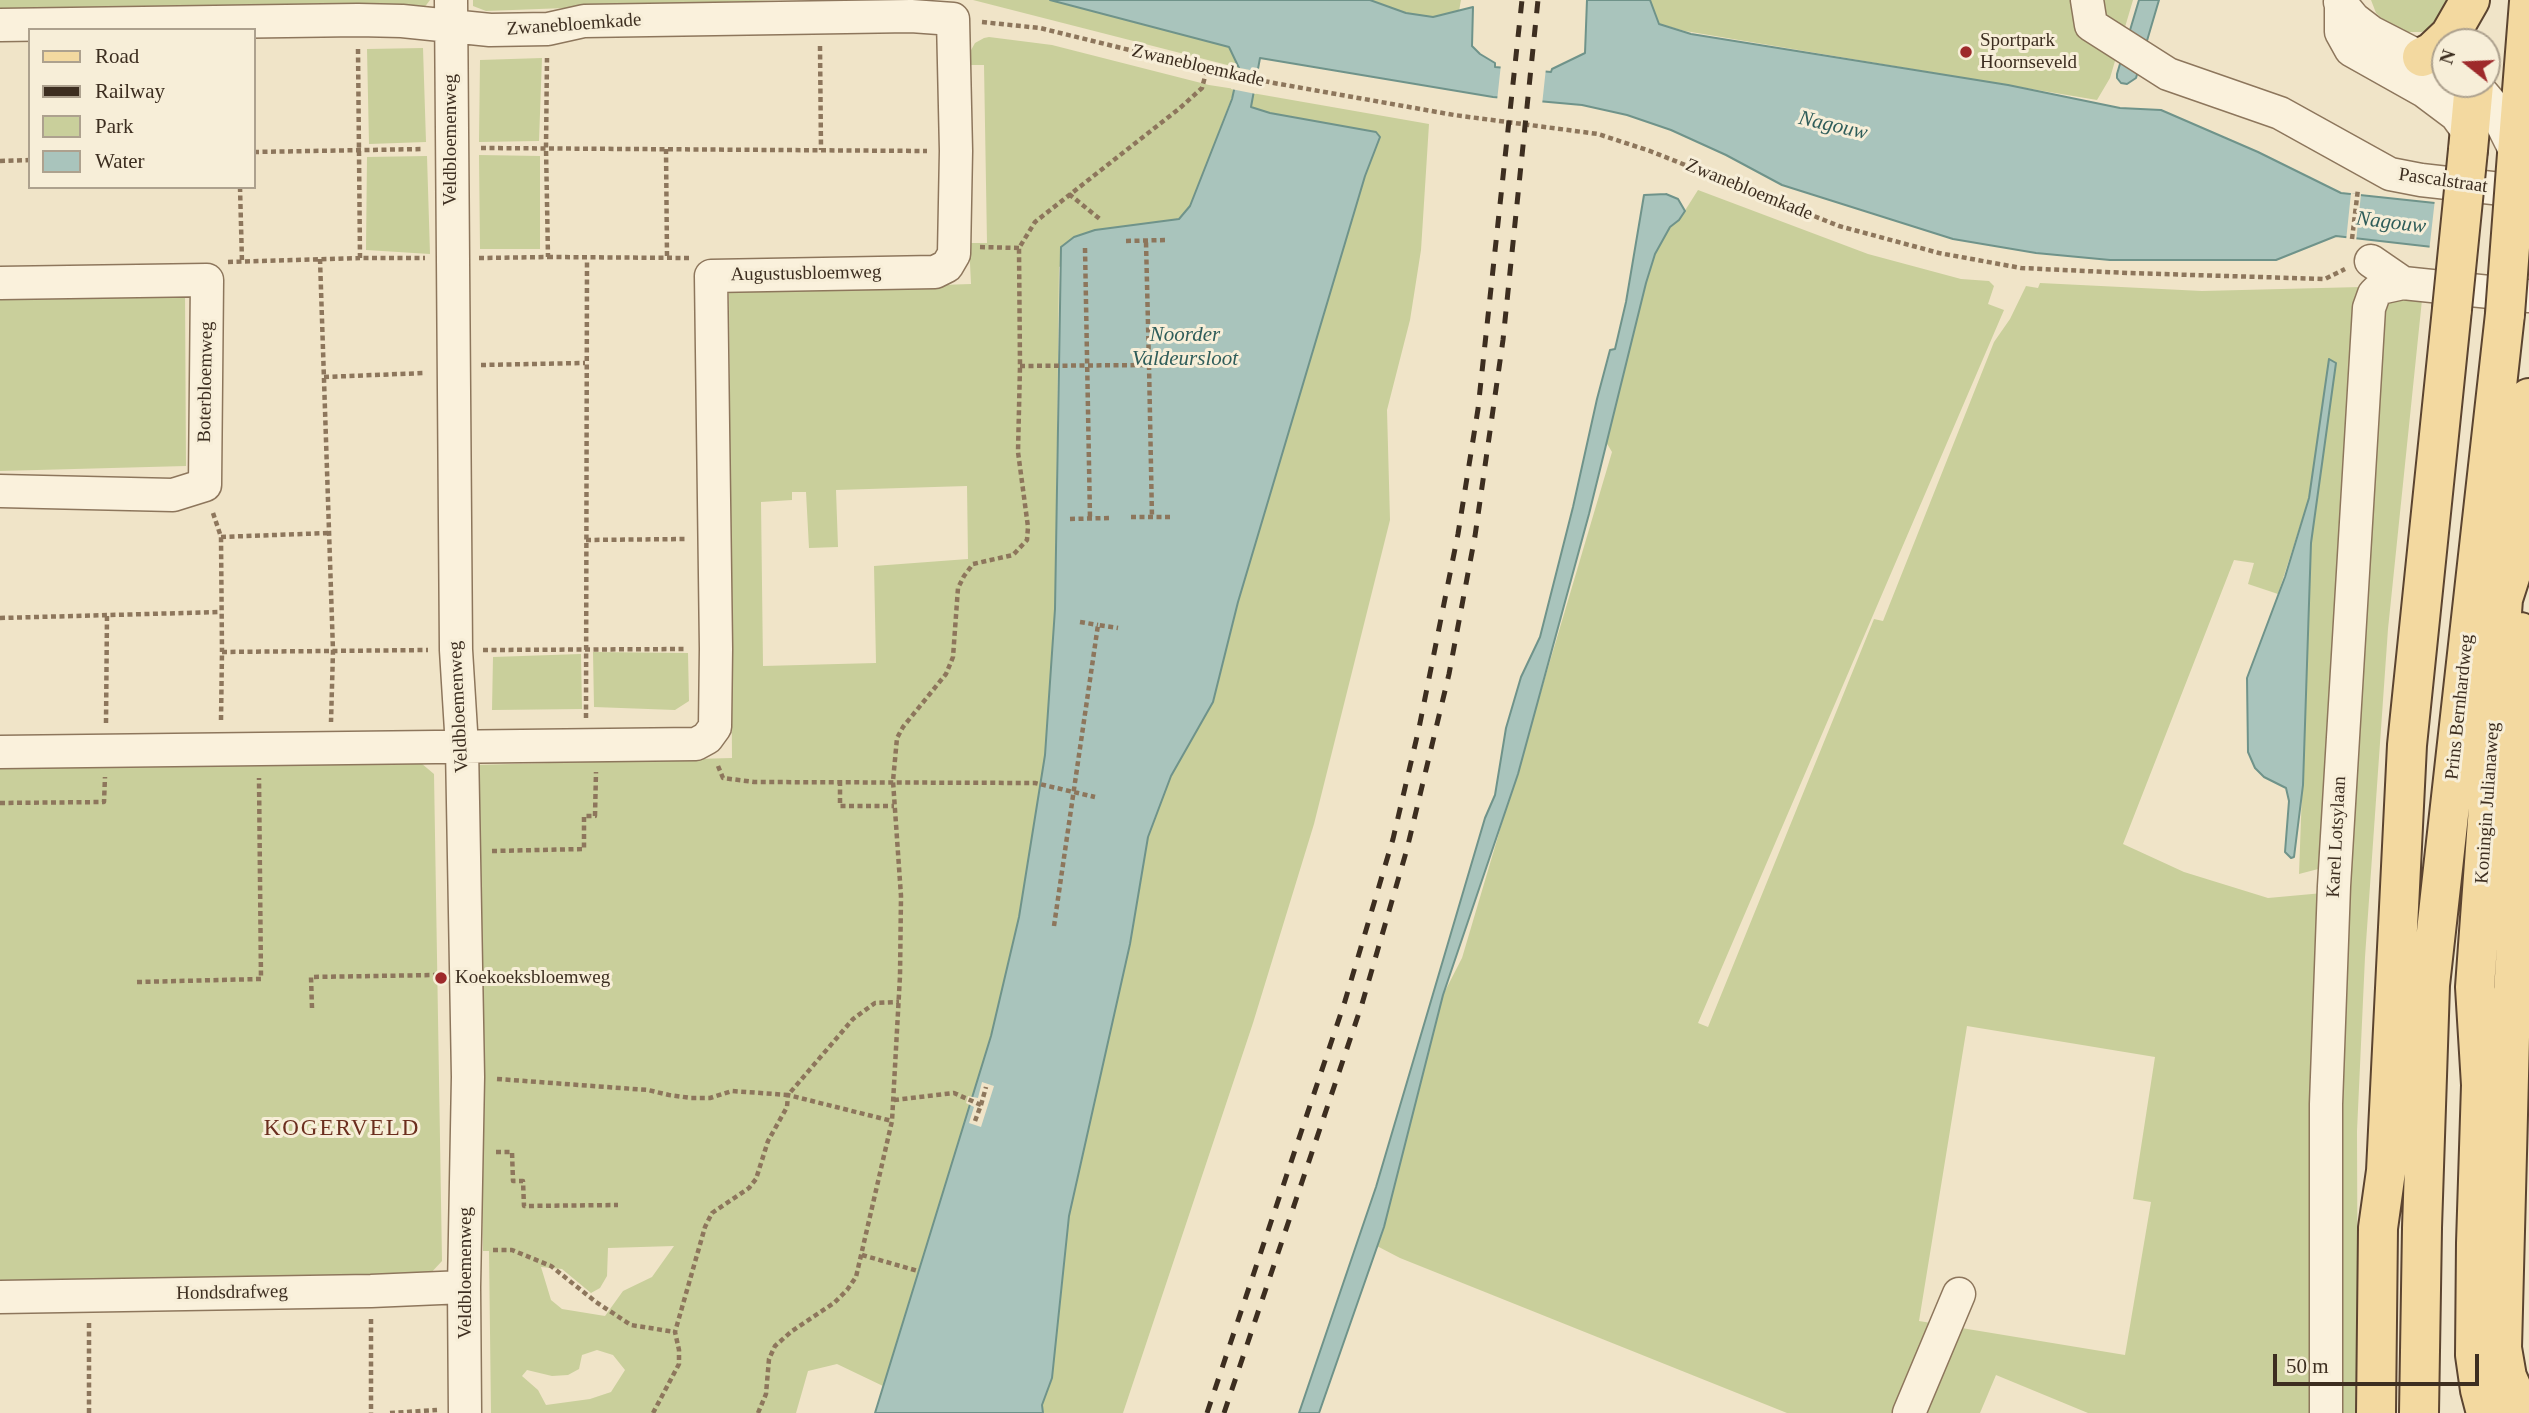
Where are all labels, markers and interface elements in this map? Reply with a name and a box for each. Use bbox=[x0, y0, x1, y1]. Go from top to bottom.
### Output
street label: Zwanebloemkade bbox=[506, 9, 642, 41]
legend bbox=[28, 28, 256, 189]
north arrow bbox=[2431, 28, 2501, 98]
place label: Sportpark Hoornseveld bbox=[1980, 30, 2077, 74]
street label: Zwanebloemkade bbox=[1130, 40, 1266, 92]
text: Road bbox=[95, 44, 139, 68]
marker: Sportpark Hoornseveld bbox=[1958, 44, 1974, 60]
text: N bbox=[2435, 47, 2460, 67]
street label: Veldbloemenweg bbox=[440, 74, 462, 206]
text: Railway bbox=[95, 79, 165, 103]
water label: Nagouw bbox=[1796, 106, 1870, 146]
text: Park bbox=[95, 114, 134, 138]
text: Water bbox=[95, 149, 145, 173]
street label: Zwanebloemkade bbox=[1682, 154, 1816, 226]
street label: Pascalstraat bbox=[2397, 163, 2489, 199]
water label: Nagouw bbox=[2355, 206, 2427, 240]
street label: Augustusbloemweg bbox=[730, 261, 882, 287]
street label: Boterbloemweg bbox=[194, 321, 218, 443]
water label: Noorder Valdeursloot bbox=[1132, 322, 1238, 372]
street label: Prins Bernhardweg bbox=[2441, 633, 2479, 781]
street label: Veldbloemenweg bbox=[444, 641, 474, 773]
street label: Koningin Julianaweg bbox=[2471, 721, 2505, 885]
street label: Karel Lotsylaan bbox=[2322, 776, 2352, 898]
place label: Koekoeksbloemweg bbox=[455, 967, 610, 989]
marker: Koekoeksbloemweg bbox=[433, 970, 449, 986]
district label: KOGERVELD bbox=[265, 1115, 419, 1143]
street label: Veldbloemenweg bbox=[455, 1207, 477, 1339]
street label: Hondsdrafweg bbox=[176, 1281, 288, 1305]
scale bar bbox=[2277, 1340, 2484, 1384]
text: 50 m bbox=[2286, 1354, 2329, 1378]

